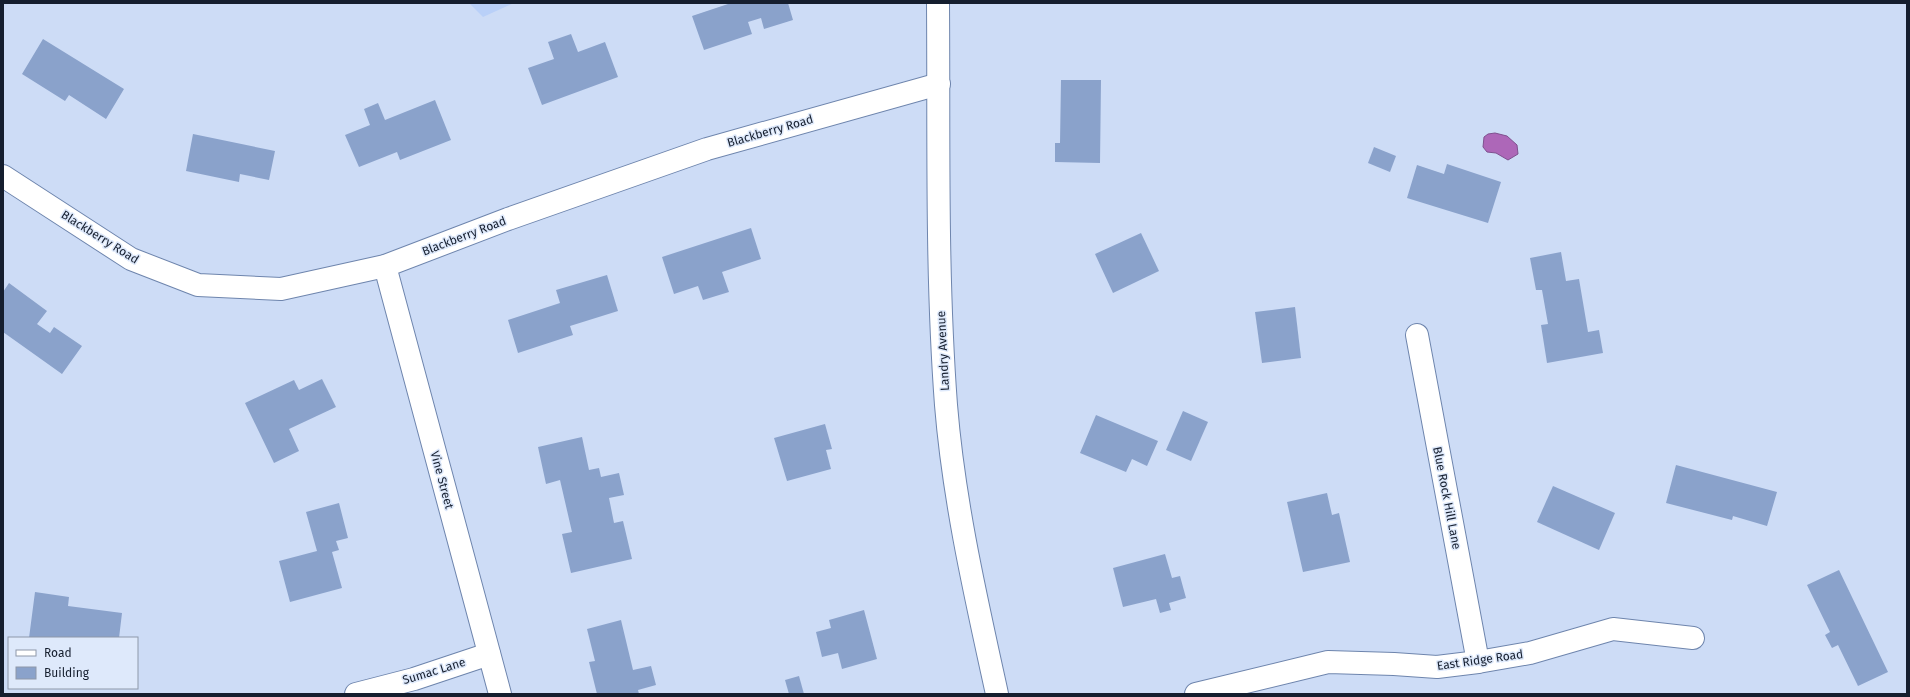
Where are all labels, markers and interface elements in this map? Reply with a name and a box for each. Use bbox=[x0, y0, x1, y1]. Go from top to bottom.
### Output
street label: Blackberry Road bbox=[725, 112, 815, 150]
street label: Blackberry Road bbox=[59, 208, 141, 266]
street label: Blackberry Road bbox=[420, 214, 508, 258]
street label: Landry Avenue bbox=[934, 311, 952, 391]
street label: Blue Rock Hill Lane bbox=[1430, 445, 1464, 551]
street label: Vine Street bbox=[428, 450, 457, 511]
legend bbox=[8, 637, 138, 689]
text: Road bbox=[44, 646, 72, 660]
street label: East Ridge Road bbox=[1436, 647, 1524, 673]
street label: Sumac Lane bbox=[401, 655, 467, 687]
text: Building bbox=[44, 666, 90, 680]

